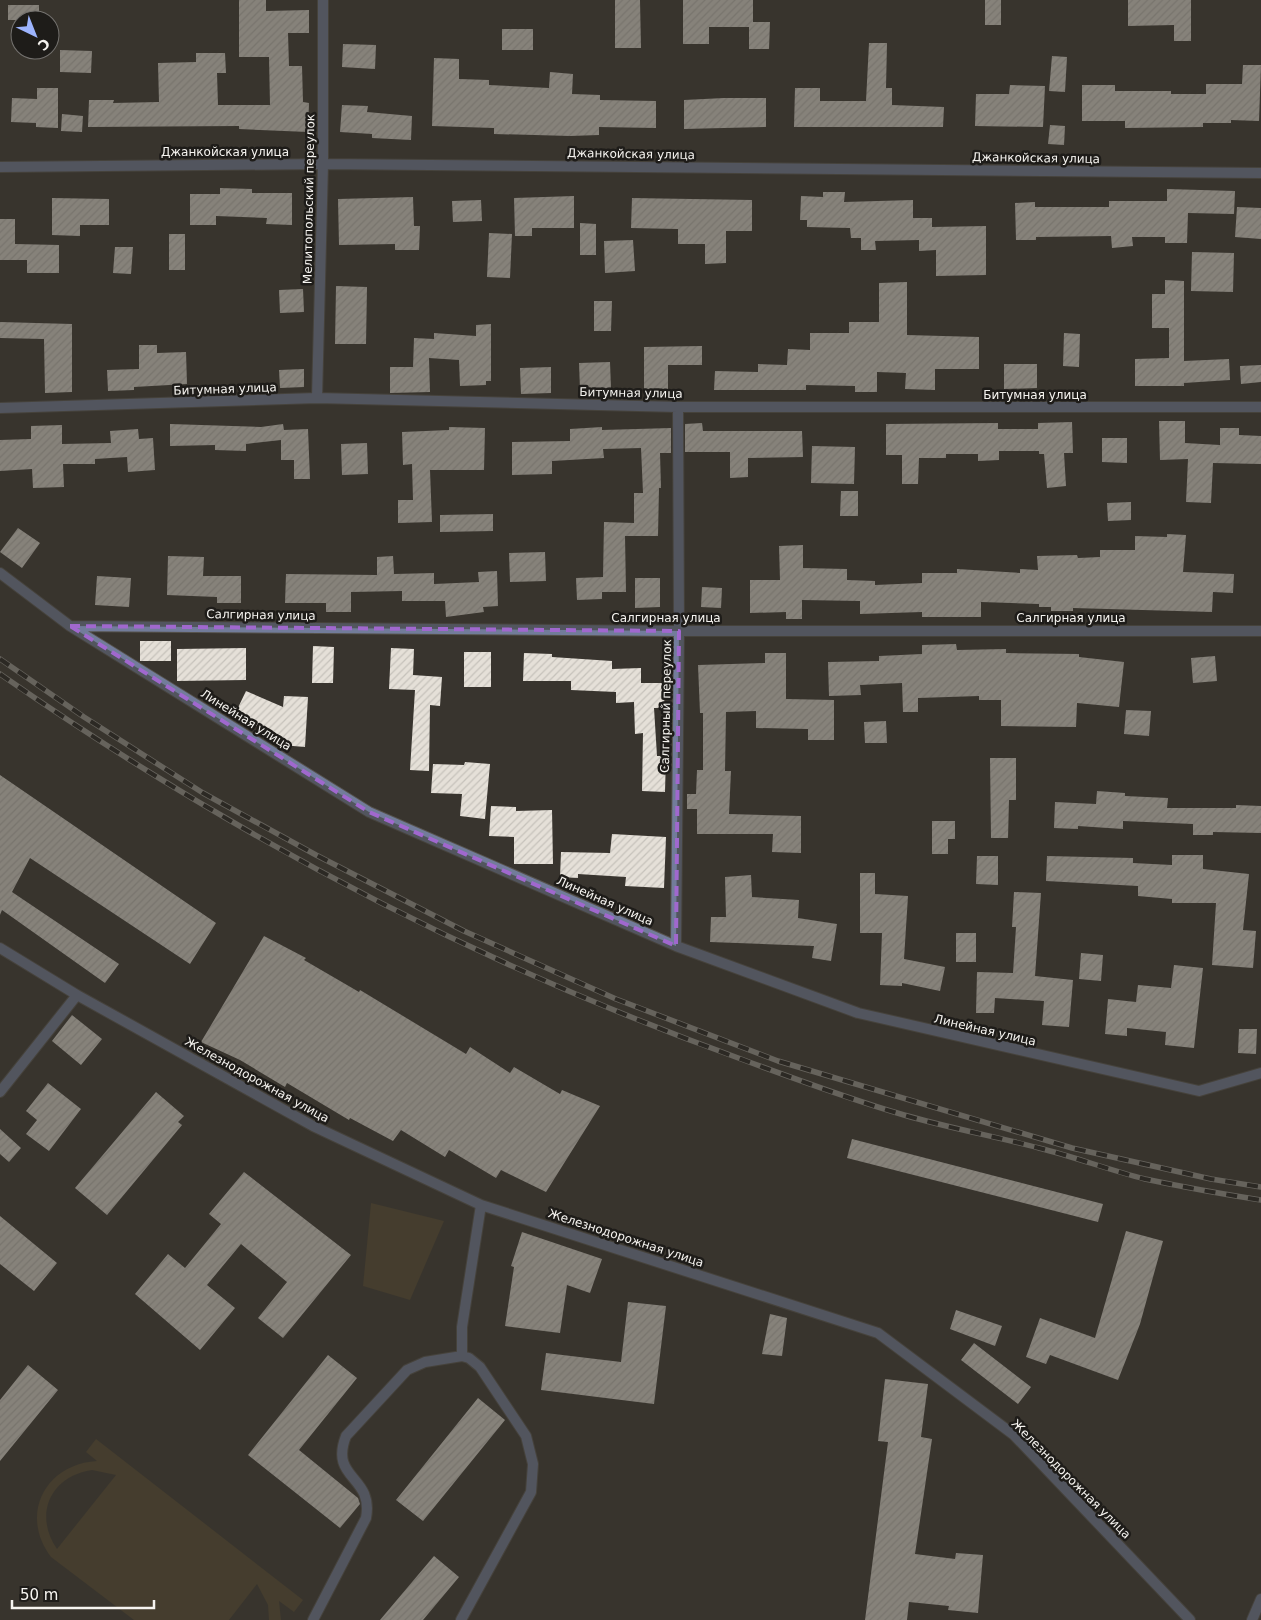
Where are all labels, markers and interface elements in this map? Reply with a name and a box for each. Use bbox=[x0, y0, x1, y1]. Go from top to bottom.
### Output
north arrow bbox=[10, 10, 60, 60]
text: С bbox=[35, 35, 53, 54]
street label: Мелитопольский переулок bbox=[301, 114, 317, 284]
street label: Джанкойская улица bbox=[161, 145, 289, 159]
street label: Джанкойская улица bbox=[567, 146, 695, 162]
street label: Джанкойская улица bbox=[972, 150, 1100, 166]
street label: Битумная улица bbox=[173, 380, 277, 398]
street label: Битумная улица bbox=[579, 385, 683, 401]
street label: Битумная улица bbox=[983, 388, 1087, 402]
street label: Салгирная улица bbox=[206, 607, 316, 623]
street label: Салгирная улица bbox=[611, 611, 721, 625]
street label: Салгирная улица bbox=[1016, 611, 1126, 625]
street label: Салгирный переулок bbox=[658, 639, 674, 773]
street label: Линейная улица bbox=[198, 686, 294, 754]
street label: Линейная улица bbox=[555, 873, 655, 929]
street label: Линейная улица bbox=[933, 1011, 1037, 1049]
street label: Железнодорожная улица bbox=[182, 1034, 332, 1126]
street label: Железнодорожная улица bbox=[546, 1206, 706, 1270]
street label: Железнодорожная улица bbox=[1009, 1417, 1133, 1541]
scale bar bbox=[12, 1578, 155, 1610]
text: 50 m bbox=[20, 1586, 58, 1604]

